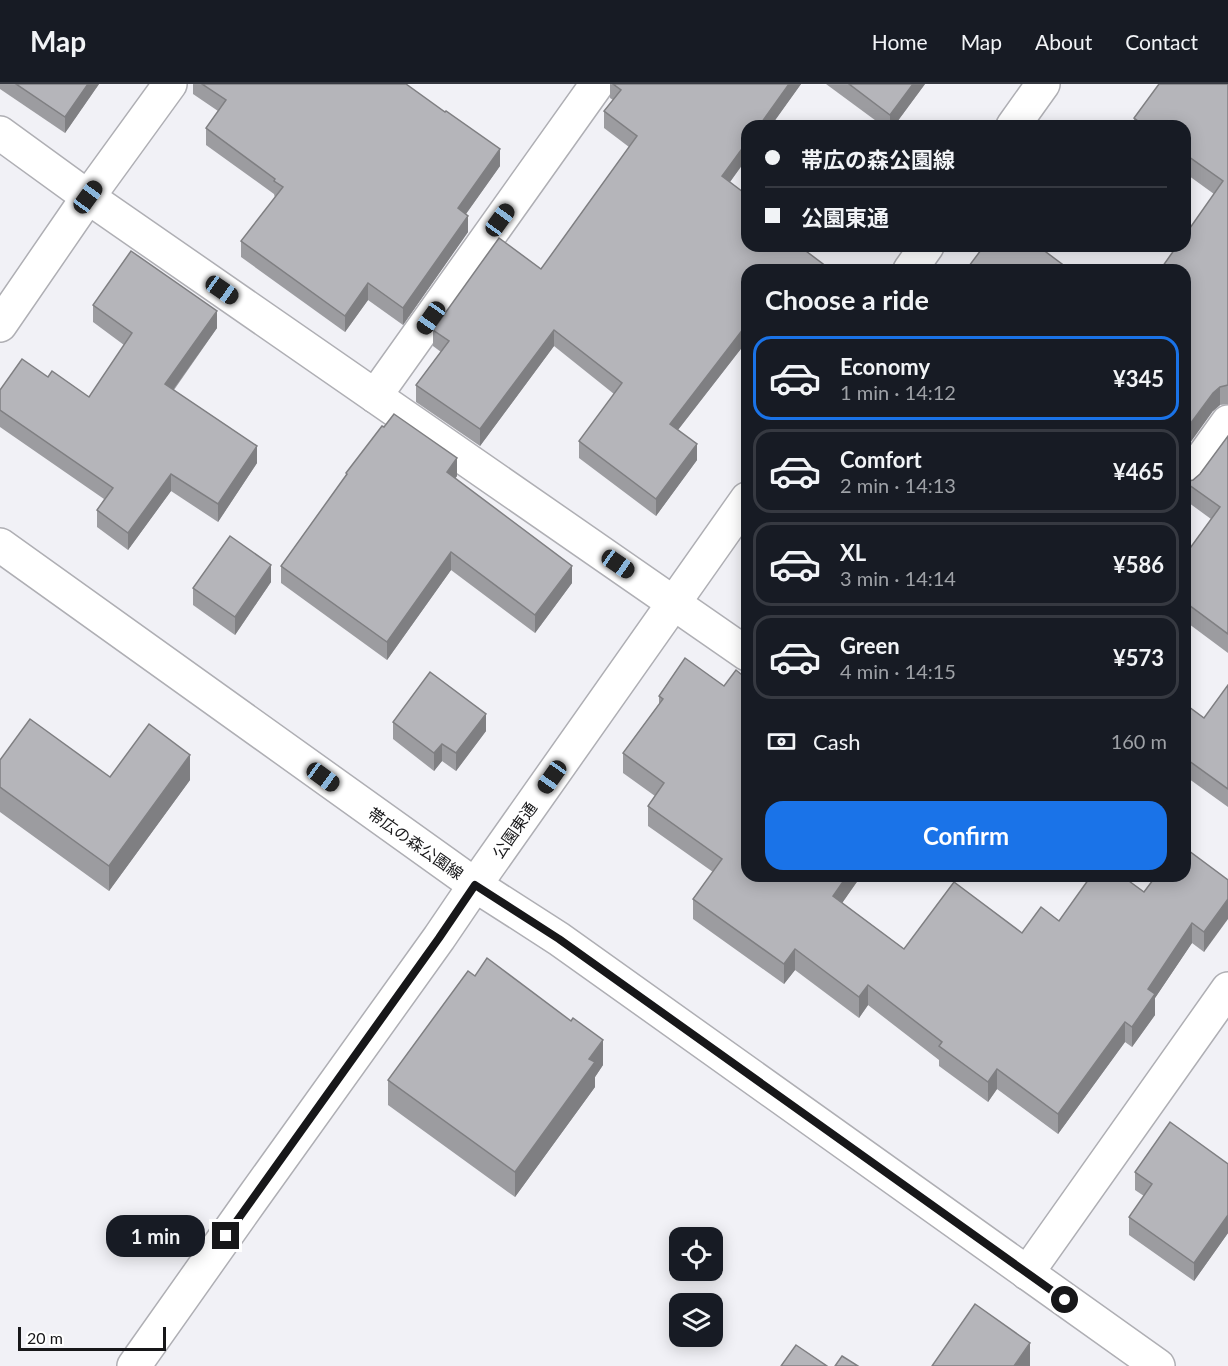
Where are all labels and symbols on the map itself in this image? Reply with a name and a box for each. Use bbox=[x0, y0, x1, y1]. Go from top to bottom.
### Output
car bbox=[70, 177, 106, 217]
car bbox=[482, 200, 518, 240]
car bbox=[202, 272, 242, 308]
car bbox=[413, 298, 449, 338]
car bbox=[598, 546, 638, 582]
car bbox=[534, 757, 570, 797]
car bbox=[303, 759, 343, 795]
street label: 公園東通 bbox=[488, 798, 540, 862]
street label: 帯広の森公園線 bbox=[365, 803, 467, 883]
callout: 1 min bbox=[106, 1215, 205, 1257]
route end bbox=[212, 1222, 239, 1249]
route start bbox=[1051, 1286, 1078, 1313]
scale bar bbox=[18, 1324, 166, 1352]

